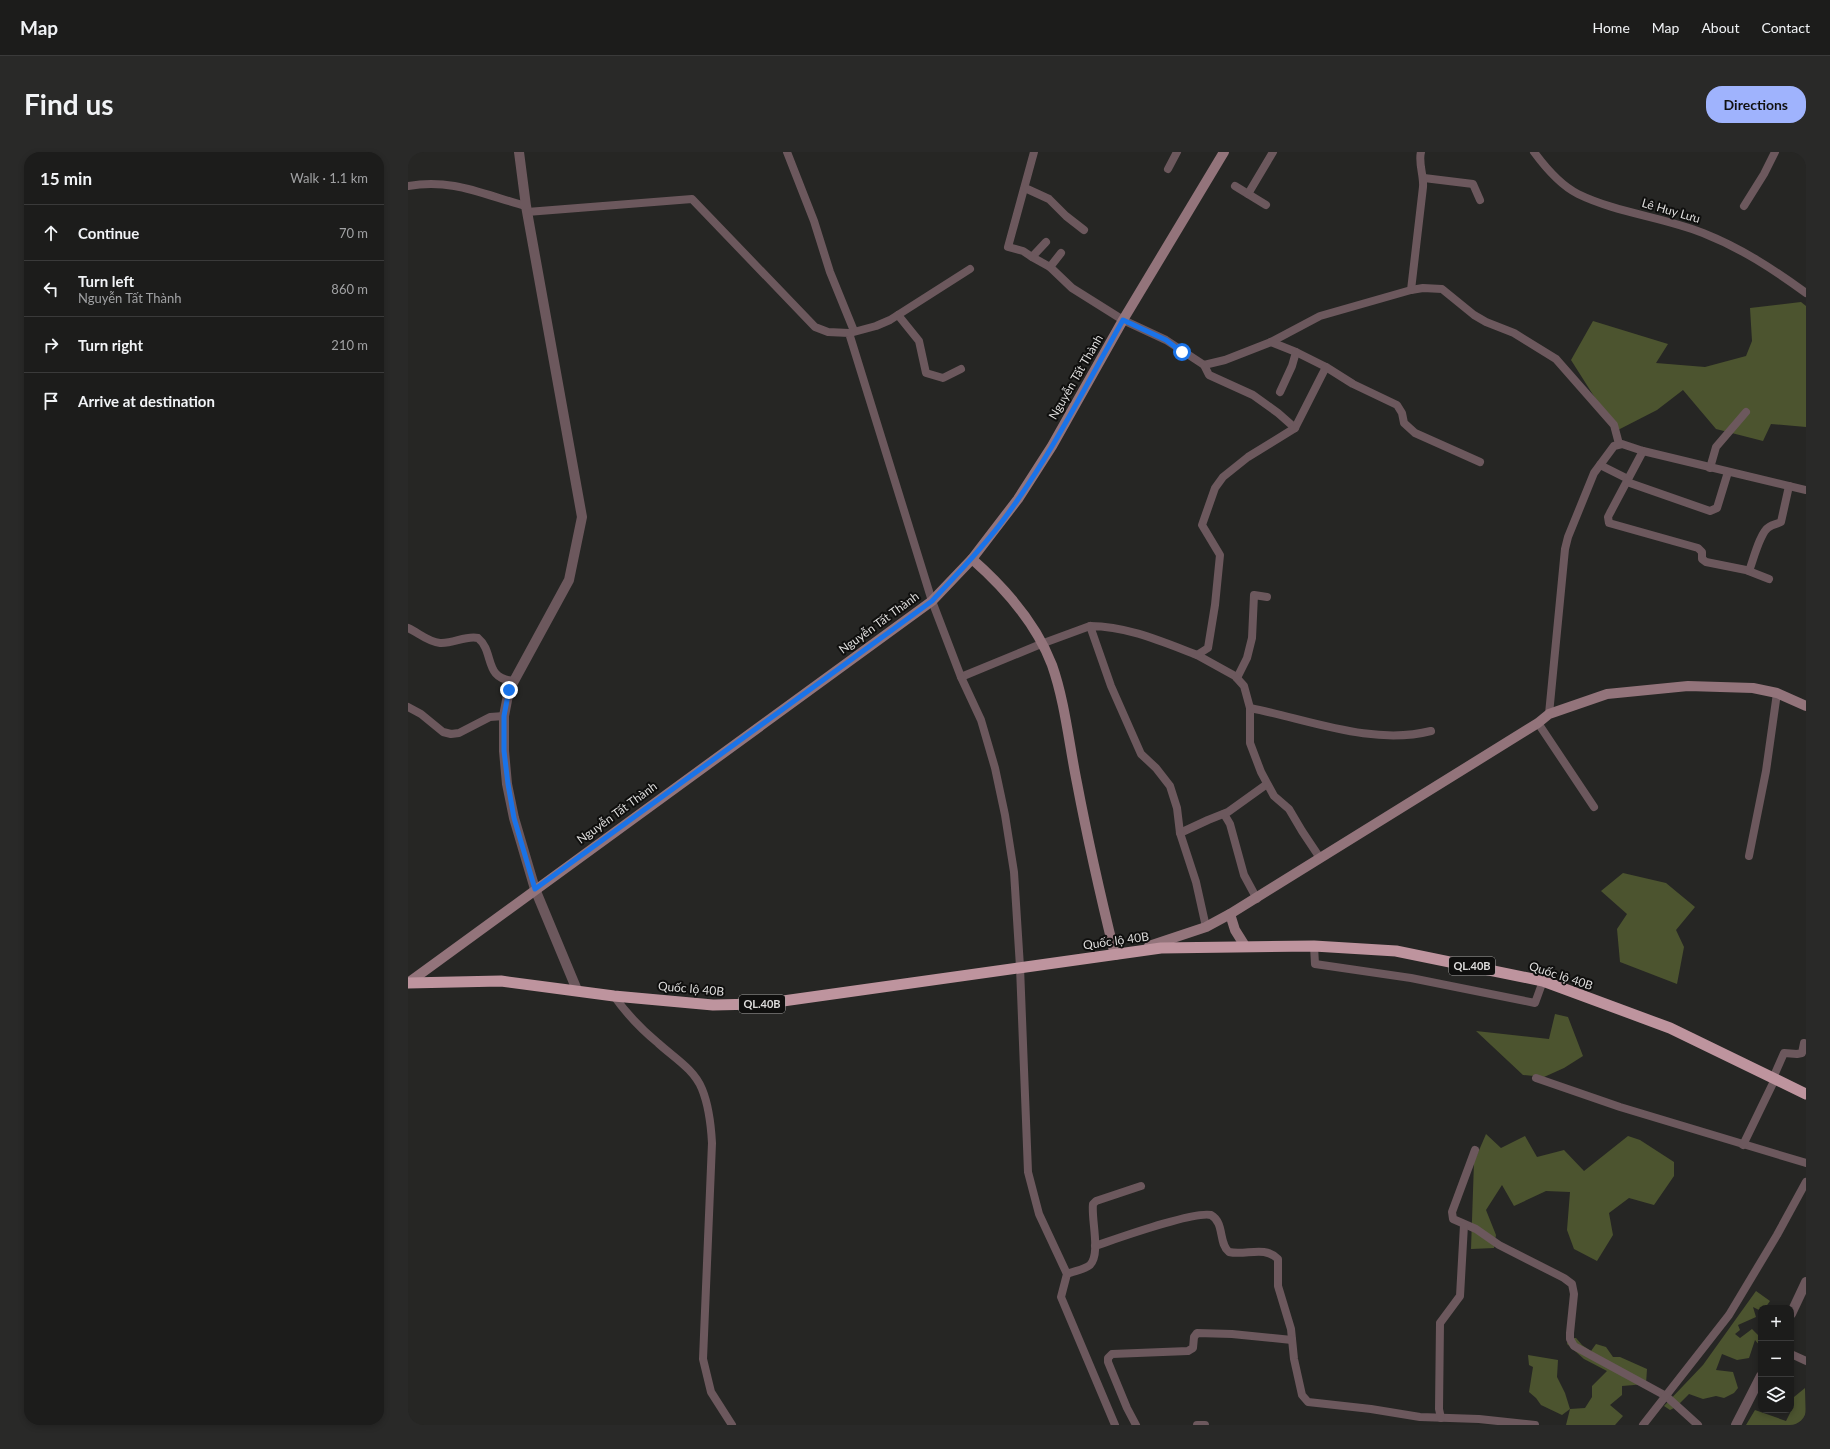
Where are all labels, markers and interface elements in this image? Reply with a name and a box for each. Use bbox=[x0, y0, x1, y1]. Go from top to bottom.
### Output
text: Map bbox=[20, 16, 58, 39]
text: Home bbox=[1592, 19, 1630, 36]
text: Map bbox=[1652, 19, 1679, 36]
text: About bbox=[1701, 19, 1739, 36]
text: Contact bbox=[1761, 19, 1810, 36]
button: Directions bbox=[1706, 86, 1806, 123]
text: Find us bbox=[24, 87, 114, 121]
text: 15 min bbox=[40, 168, 92, 189]
text: Walk · 1.1 km bbox=[290, 170, 368, 186]
street label: Lê Huy Lưu bbox=[1640, 195, 1702, 226]
icon: ahead bbox=[40, 222, 62, 244]
text: Continue bbox=[78, 224, 139, 242]
text: 70 m bbox=[339, 225, 368, 241]
text: Turn left bbox=[78, 272, 134, 290]
icon: left bbox=[40, 278, 62, 300]
text: 860 m bbox=[331, 281, 368, 297]
text: Nguyễn Tất Thành bbox=[78, 290, 182, 306]
street label: Nguyễn Tất Thành bbox=[1045, 332, 1106, 422]
icon: right bbox=[40, 334, 62, 356]
text: Turn right bbox=[78, 336, 143, 354]
text: 210 m bbox=[331, 337, 368, 353]
route start bbox=[1173, 343, 1191, 361]
icon: arrive bbox=[40, 390, 62, 412]
text: Arrive at destination bbox=[78, 392, 215, 410]
street label: Nguyễn Tất Thành bbox=[836, 588, 922, 657]
route end bbox=[500, 681, 518, 699]
street label: Nguyễn Tất Thành bbox=[574, 778, 660, 847]
street label: Quốc lộ 40B bbox=[1082, 928, 1150, 953]
road number: QL.40B bbox=[1449, 957, 1495, 975]
street label: Quốc lộ 40B bbox=[1527, 958, 1595, 993]
street label: Quốc lộ 40B bbox=[657, 978, 725, 999]
road number: QL.40B bbox=[739, 995, 785, 1013]
map controls bbox=[1758, 1305, 1794, 1413]
button: + bbox=[1758, 1305, 1794, 1341]
button: − bbox=[1758, 1341, 1794, 1377]
button: layers bbox=[1758, 1377, 1794, 1413]

